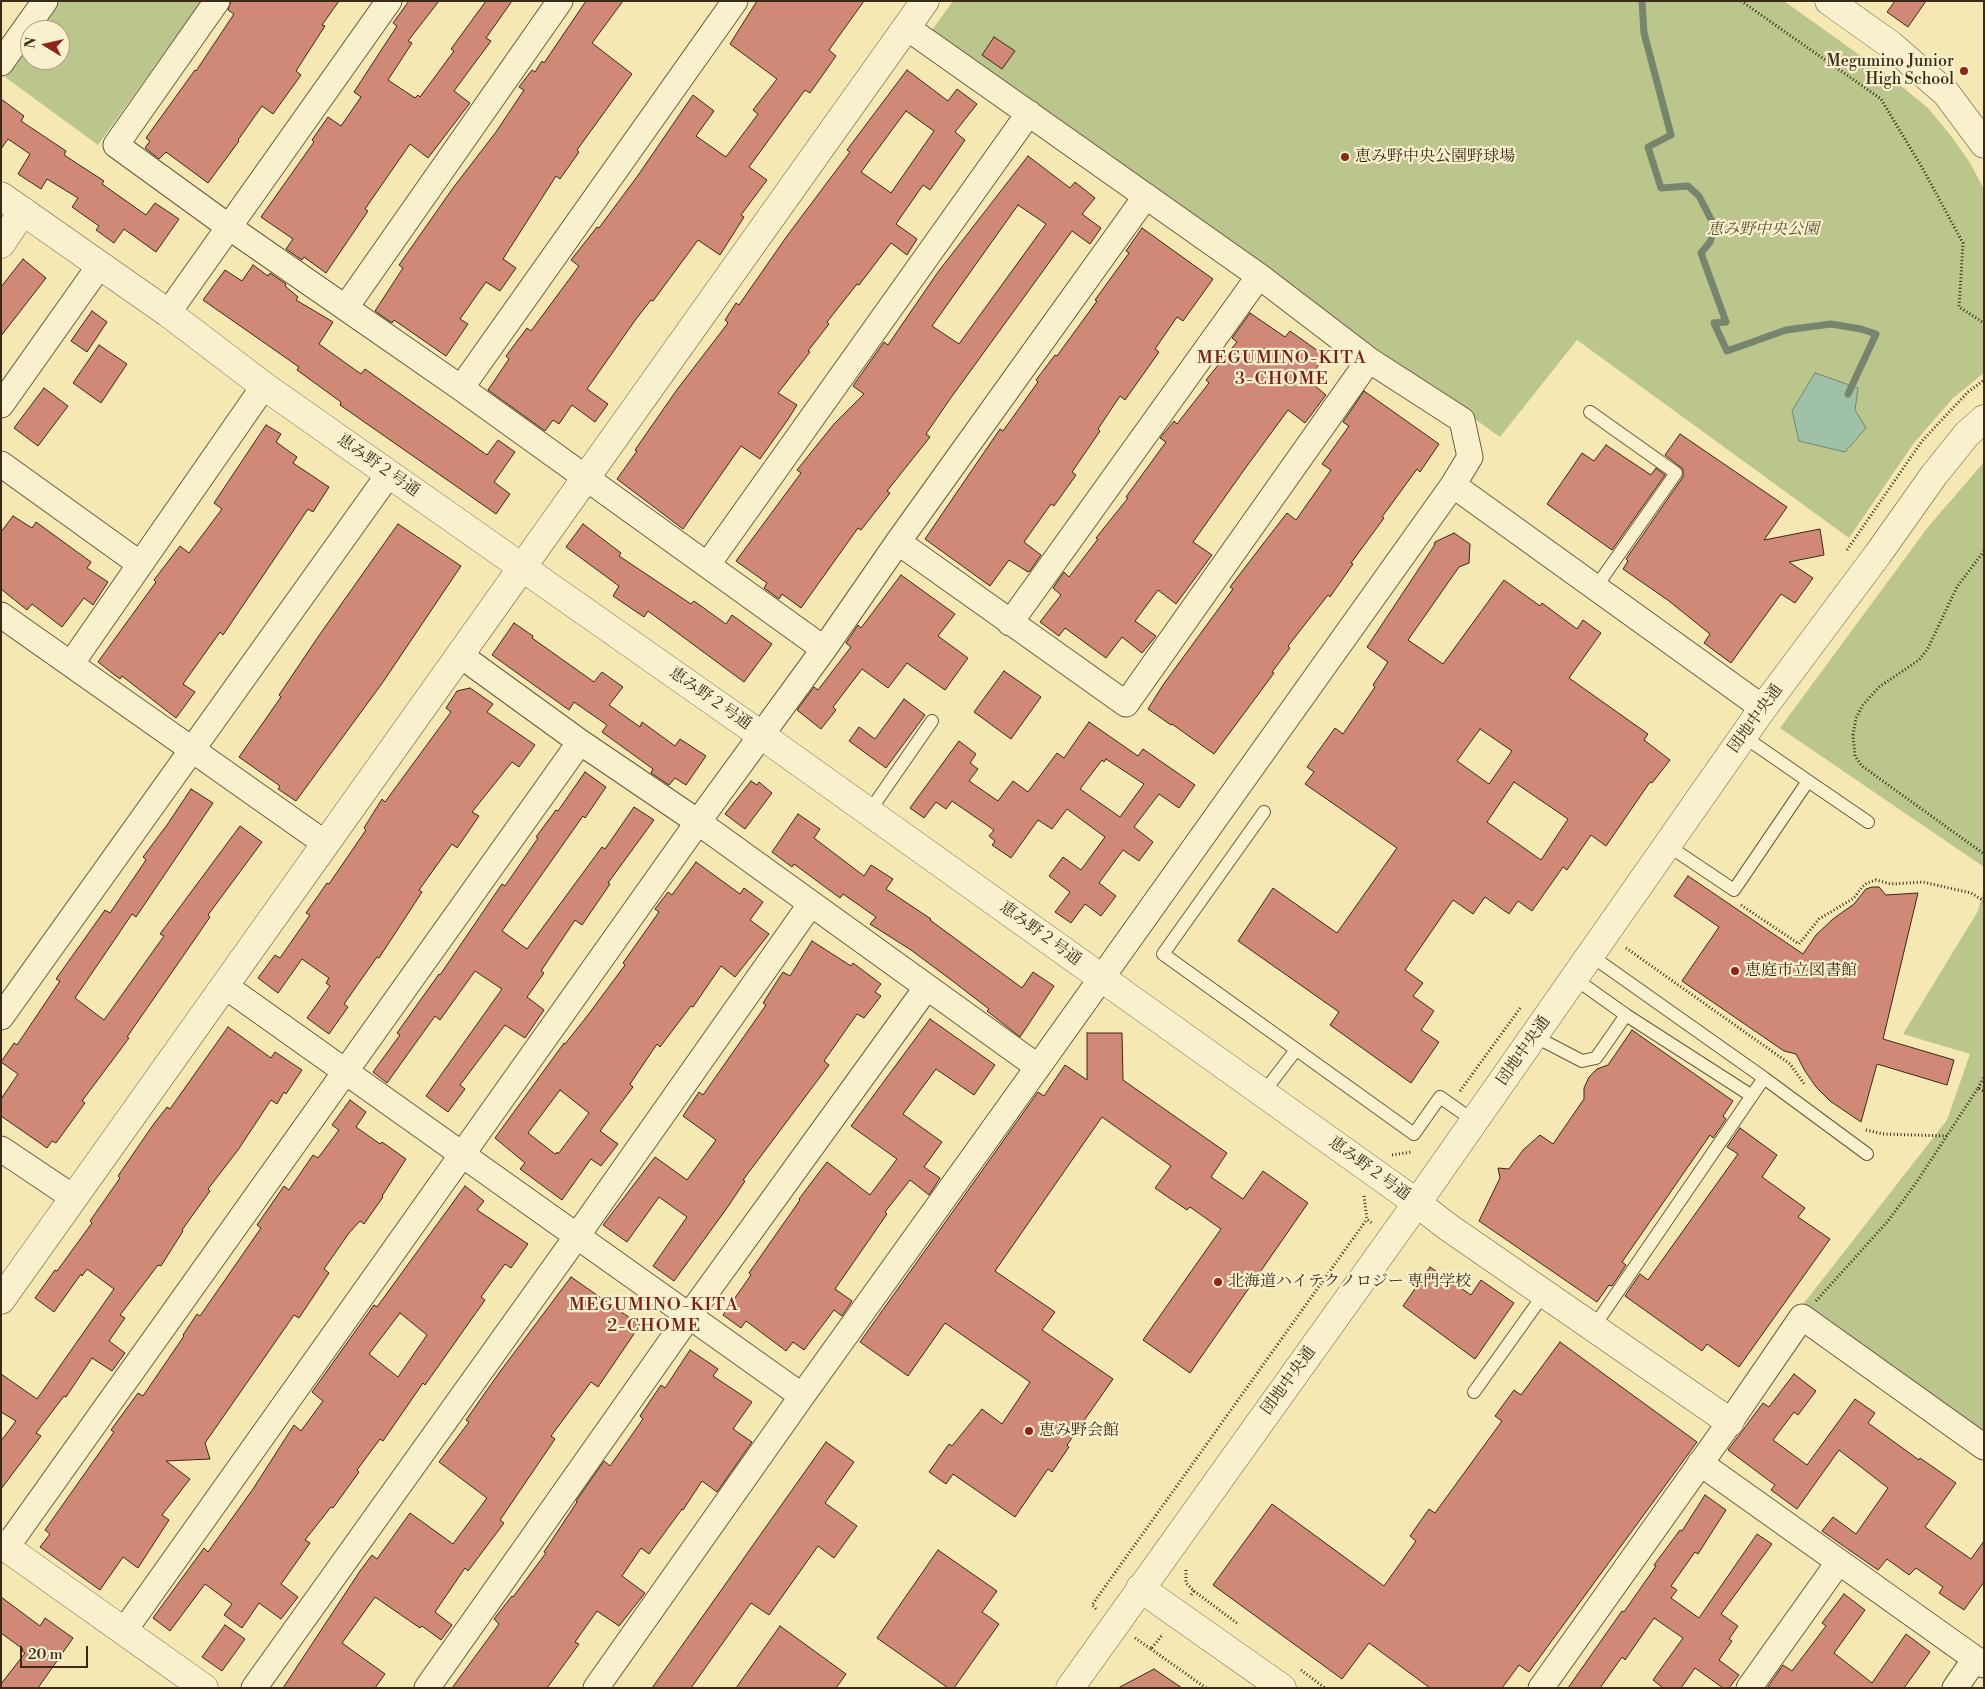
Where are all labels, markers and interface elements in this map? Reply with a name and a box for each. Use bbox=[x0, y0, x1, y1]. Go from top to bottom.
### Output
north arrow bbox=[20, 20, 70, 70]
text: N bbox=[21, 36, 41, 50]
place label: Megumino Junior High School bbox=[1827, 52, 1954, 90]
marker: Megumino Junior High School bbox=[1958, 65, 1970, 77]
place label: 恵み野中央公園野球場 bbox=[1355, 147, 1515, 167]
marker: 恵み野中央公園野球場 bbox=[1339, 151, 1351, 163]
park label: 恵み野中央公園 bbox=[1707, 220, 1819, 240]
district label: MEGUMINO-KITA 3-CHOME bbox=[1195, 348, 1369, 390]
street label: 恵み野２号通 bbox=[333, 431, 423, 501]
street label: 恵み野２号通 bbox=[665, 664, 755, 734]
street label: 団地中央通 bbox=[1725, 681, 1787, 757]
street label: 恵み野２号通 bbox=[996, 898, 1084, 970]
place label: 恵庭市立図書館 bbox=[1745, 961, 1857, 981]
marker: 恵庭市立図書館 bbox=[1729, 965, 1741, 977]
street label: 団地中央通 bbox=[1493, 1013, 1555, 1089]
street label: 恵み野２号通 bbox=[1325, 1133, 1413, 1205]
place label: 北海道ハイテクノロジー 専門学校 bbox=[1228, 1272, 1471, 1292]
marker: 北海道ハイテクノロジー 専門学校 bbox=[1212, 1276, 1224, 1288]
district label: MEGUMINO-KITA 2-CHOME bbox=[567, 1295, 741, 1338]
street label: 団地中央通 bbox=[1258, 1343, 1320, 1419]
place label: 恵み野会館 bbox=[1039, 1421, 1119, 1441]
marker: 恵み野会館 bbox=[1023, 1425, 1035, 1437]
scale bar bbox=[22, 1636, 90, 1668]
text: 20 m bbox=[28, 1645, 63, 1664]

